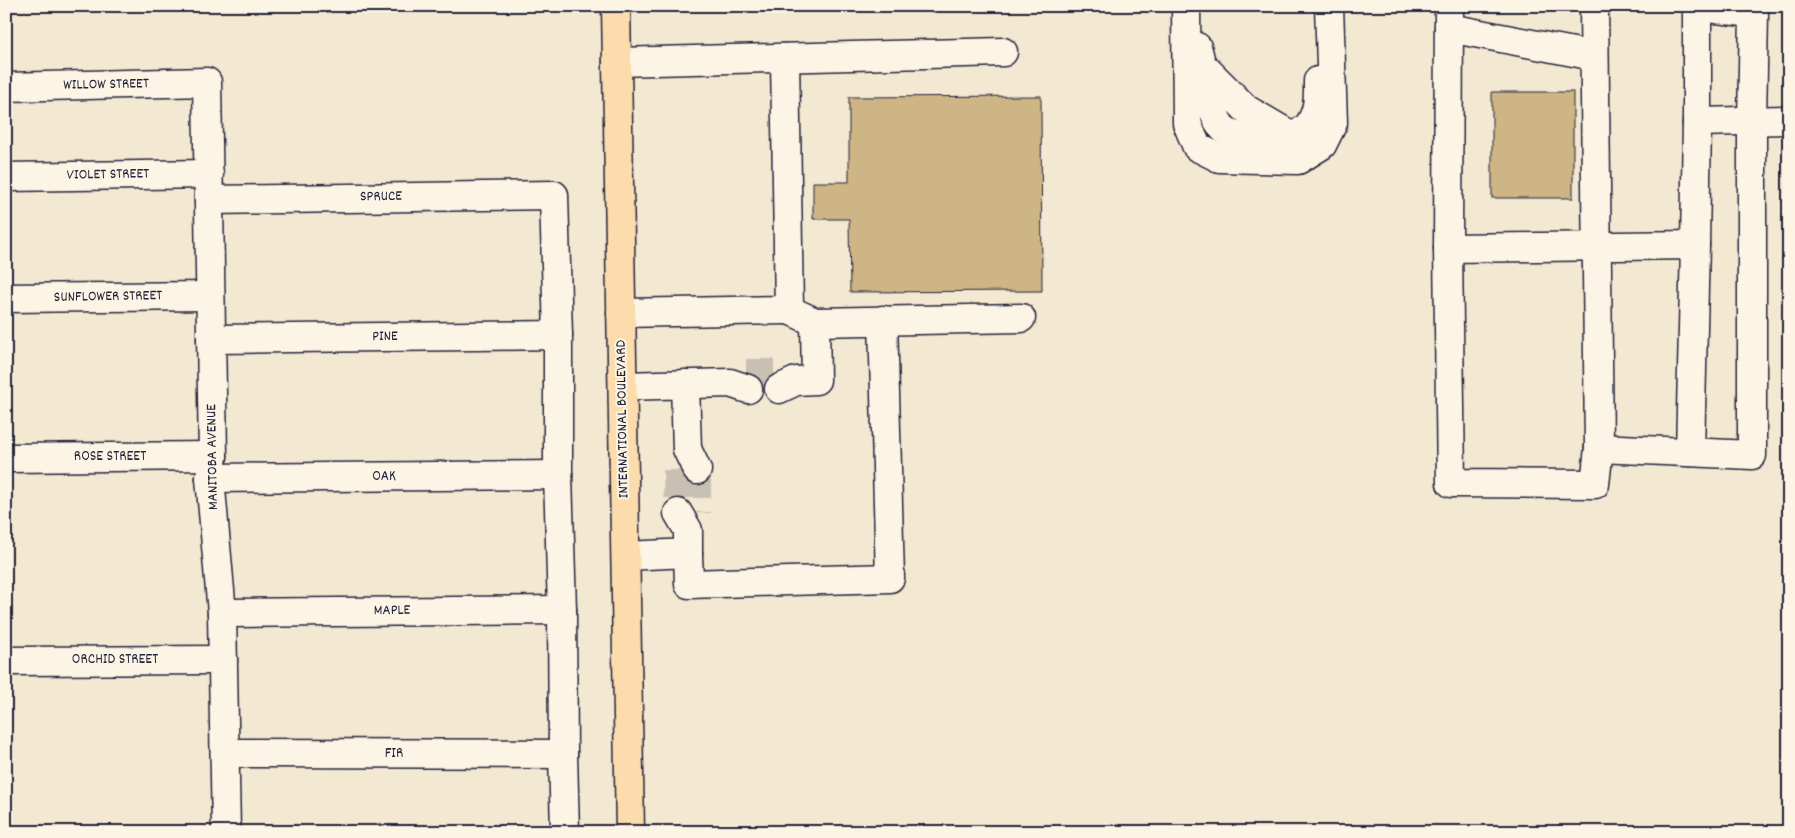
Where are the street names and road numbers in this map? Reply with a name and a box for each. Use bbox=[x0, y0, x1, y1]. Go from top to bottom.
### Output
street label: WILLOW STREET bbox=[63, 73, 149, 97]
street label: VIOLET STREET bbox=[67, 163, 149, 187]
street label: SPRUCE bbox=[360, 186, 402, 208]
street label: SUNFLOWER STREET bbox=[54, 285, 162, 309]
street label: PINE bbox=[372, 326, 398, 348]
street label: INTERNATIONAL BOULEVARD bbox=[611, 339, 635, 498]
street label: MANITOBA AVENUE bbox=[201, 404, 225, 510]
street label: ROSE STREET bbox=[74, 446, 146, 468]
street label: OAK bbox=[372, 466, 396, 488]
street label: MAPLE bbox=[373, 600, 411, 622]
street label: ORCHID STREET bbox=[72, 649, 158, 671]
street label: FIR bbox=[385, 743, 403, 765]

